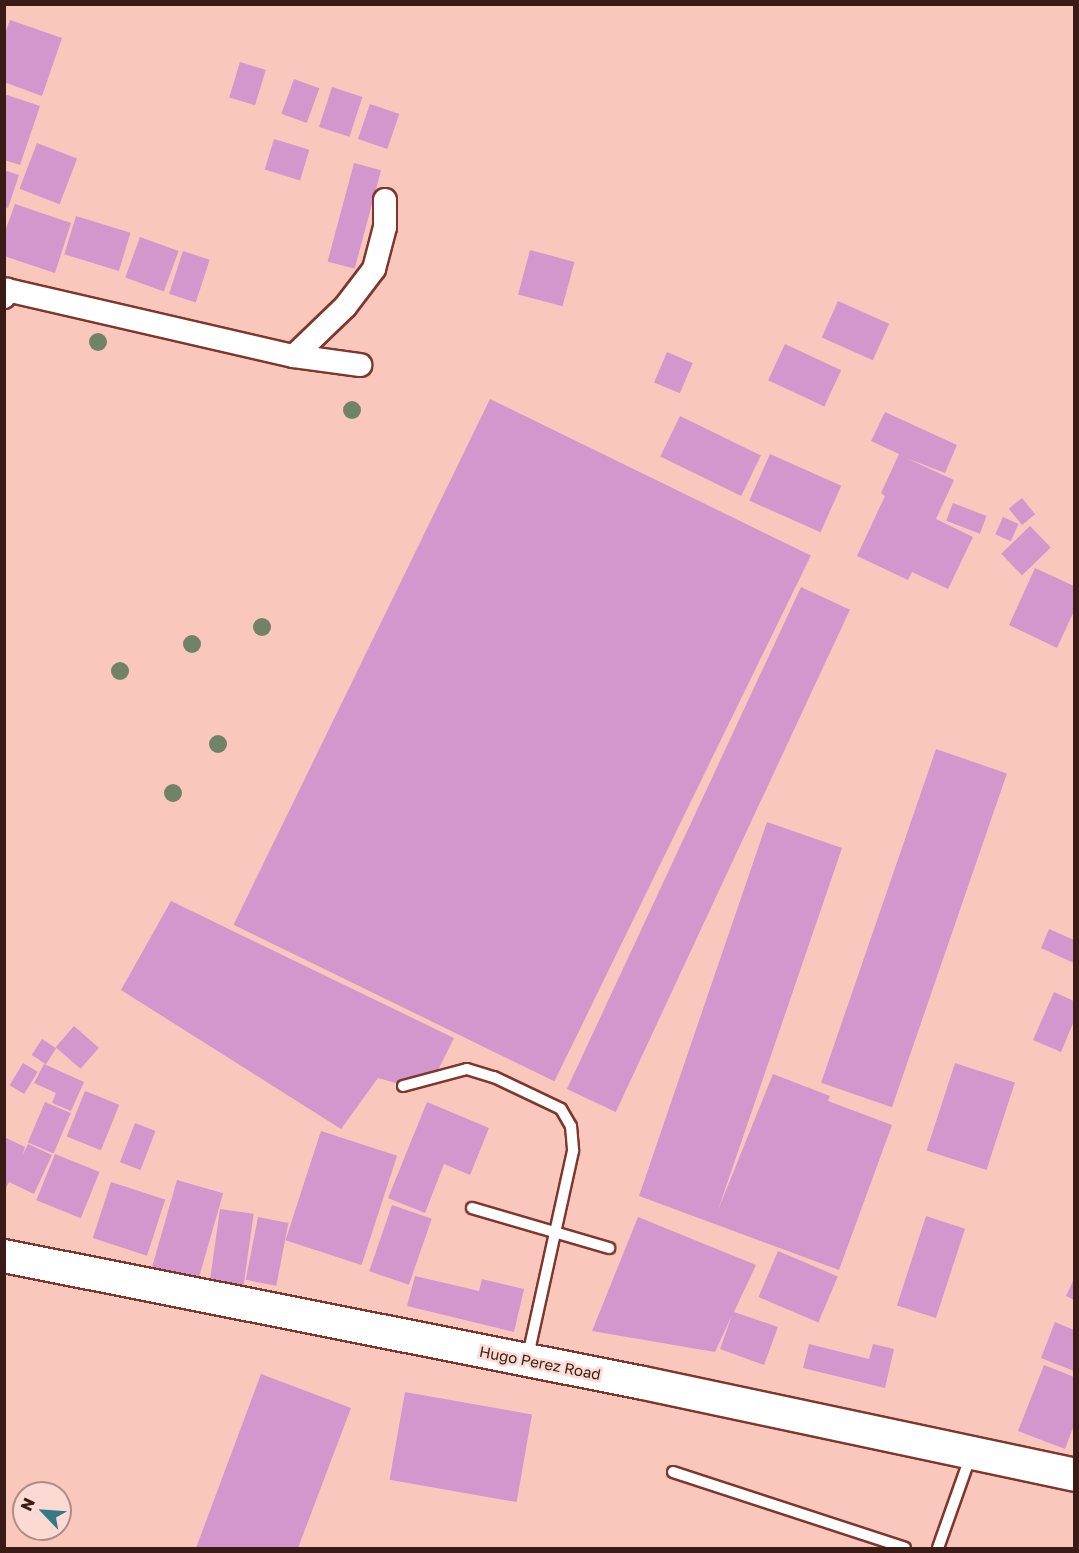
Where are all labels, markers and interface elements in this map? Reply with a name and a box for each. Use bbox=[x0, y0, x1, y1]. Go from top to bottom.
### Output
street label: Hugo Perez Road bbox=[478, 1342, 602, 1384]
north arrow bbox=[12, 1481, 72, 1541]
text: N bbox=[16, 1495, 39, 1514]

